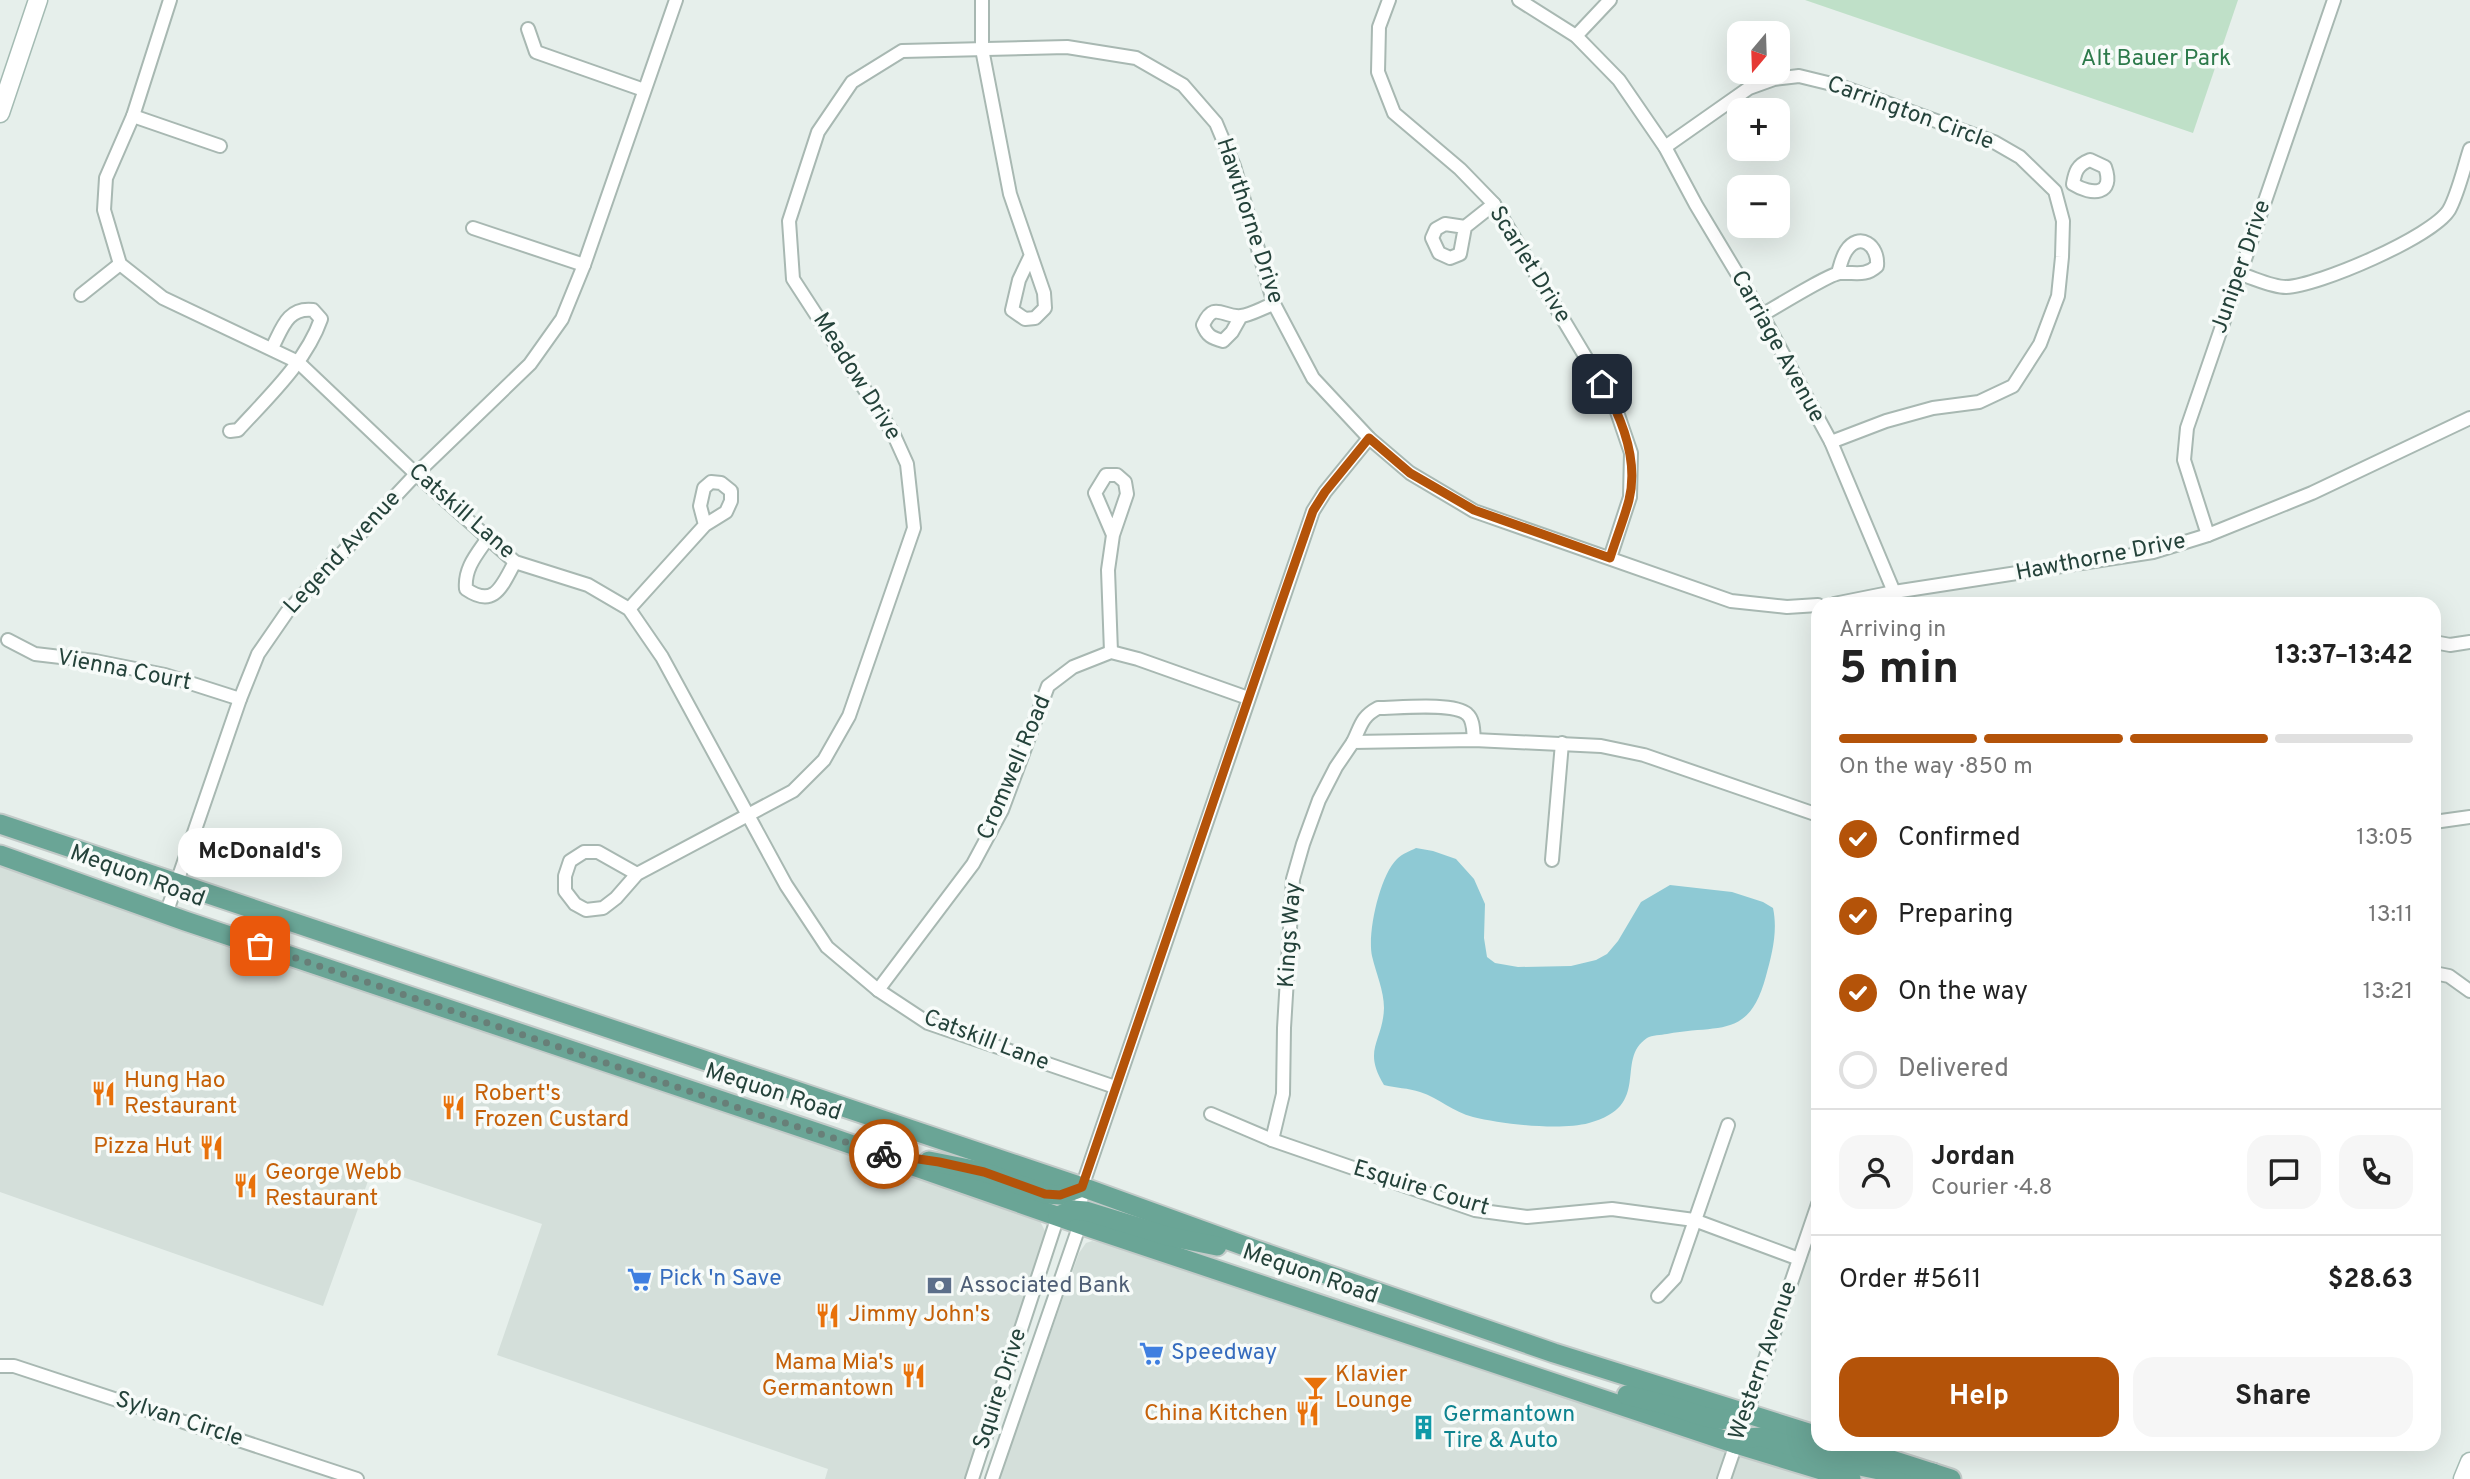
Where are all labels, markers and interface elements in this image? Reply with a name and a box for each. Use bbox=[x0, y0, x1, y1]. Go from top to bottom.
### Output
north arrow bbox=[1727, 21, 1790, 84]
map controls bbox=[1727, 21, 1790, 238]
park label: Alt Bauer Park bbox=[2081, 45, 2231, 74]
street label: Carrington Circle bbox=[1823, 70, 1997, 158]
button: + bbox=[1727, 98, 1790, 161]
street label: Hawthorne Drive bbox=[1209, 134, 1289, 308]
button: − bbox=[1727, 175, 1790, 238]
street label: Juniper Drive bbox=[2206, 196, 2278, 338]
street label: Scarlet Drive bbox=[1482, 201, 1576, 329]
street label: Carriage Avenue bbox=[1723, 266, 1831, 428]
street label: Meadow Drive bbox=[805, 308, 907, 446]
pin bbox=[1572, 354, 1632, 414]
icon: home bbox=[1583, 365, 1621, 403]
street label: Catskill Lane bbox=[402, 458, 520, 566]
street label: Legend Avenue bbox=[278, 485, 408, 621]
street label: Hawthorne Drive bbox=[2014, 527, 2188, 589]
text: Arriving in bbox=[1839, 616, 1946, 645]
text: 13:37–13:42 bbox=[2275, 640, 2413, 673]
text: 5 min bbox=[1839, 641, 1959, 700]
street label: Vienna Court bbox=[54, 644, 194, 698]
street label: Cromwell Road bbox=[971, 691, 1059, 845]
text: On the way · 850 m bbox=[1839, 753, 2033, 782]
icon: check bbox=[1839, 820, 1877, 858]
text: Confirmed bbox=[1898, 822, 2021, 855]
text: 13:05 bbox=[2356, 824, 2413, 853]
callout: McDonald's bbox=[178, 827, 342, 876]
text: McDonald's bbox=[198, 838, 322, 867]
street label: Mequon Road bbox=[66, 839, 208, 915]
street label: Kings Way bbox=[1273, 881, 1309, 989]
icon: check bbox=[1839, 897, 1877, 935]
text: Preparing bbox=[1898, 899, 2013, 932]
text: 13:11 bbox=[2368, 901, 2413, 930]
pin bbox=[230, 916, 290, 976]
icon: bag bbox=[241, 927, 279, 965]
icon: check bbox=[1839, 974, 1877, 1012]
text: On the way bbox=[1898, 976, 2028, 1009]
text: 13:21 bbox=[2363, 978, 2413, 1007]
street label: Catskill Lane bbox=[919, 1004, 1053, 1078]
text: Delivered bbox=[1898, 1053, 2009, 1086]
street label: Mequon Road bbox=[701, 1057, 845, 1129]
place label: Hung Hao Restaurant bbox=[124, 1067, 237, 1122]
restaurant icon: Hung Hao Restaurant bbox=[90, 1080, 118, 1108]
place label: Robert's Frozen Custard bbox=[474, 1080, 629, 1135]
restaurant icon: Robert's Frozen Custard bbox=[440, 1093, 468, 1121]
courier bbox=[849, 1119, 919, 1189]
place label: Pizza Hut bbox=[93, 1133, 192, 1162]
restaurant icon: Pizza Hut bbox=[198, 1133, 226, 1161]
icon: bike bbox=[865, 1135, 903, 1173]
button: person bbox=[1839, 1135, 1913, 1209]
button: chat bbox=[2247, 1135, 2321, 1209]
button: phone bbox=[2339, 1135, 2413, 1209]
text: Jordan bbox=[1931, 1141, 2015, 1174]
street label: Esquire Court bbox=[1349, 1155, 1493, 1223]
place label: George Webb Restaurant bbox=[265, 1159, 402, 1214]
restaurant icon: George Webb Restaurant bbox=[231, 1172, 259, 1200]
text: Courier · 4.8 bbox=[1931, 1174, 2052, 1203]
street label: Mequon Road bbox=[1238, 1238, 1382, 1312]
text: Order #5611 bbox=[1839, 1264, 1981, 1297]
text: $28.63 bbox=[2328, 1264, 2413, 1297]
supermarket icon: Pick 'n Save bbox=[625, 1265, 653, 1293]
place label: Pick 'n Save bbox=[659, 1265, 782, 1294]
bank icon: Associated Bank bbox=[925, 1272, 953, 1300]
place label: Associated Bank bbox=[959, 1272, 1131, 1301]
street label: Western Avenue bbox=[1723, 1278, 1805, 1444]
restaurant icon: Jimmy John's bbox=[814, 1301, 842, 1329]
place label: Jimmy John's bbox=[848, 1301, 990, 1330]
street label: Squire Drive bbox=[968, 1325, 1034, 1453]
supermarket icon: Speedway bbox=[1137, 1339, 1165, 1367]
place label: Speedway bbox=[1171, 1339, 1277, 1368]
place label: Mama Mia's Germantown bbox=[762, 1349, 894, 1404]
button: Help bbox=[1839, 1357, 2119, 1437]
button: Share bbox=[2133, 1357, 2413, 1437]
place label: Klavier Lounge bbox=[1335, 1361, 1412, 1416]
restaurant icon: Mama Mia's Germantown bbox=[900, 1362, 928, 1390]
bar icon: Klavier Lounge bbox=[1301, 1374, 1329, 1402]
street label: Sylvan Circle bbox=[111, 1386, 247, 1454]
place label: China Kitchen bbox=[1144, 1400, 1288, 1429]
restaurant icon: China Kitchen bbox=[1294, 1400, 1322, 1428]
place label: Germantown Tire & Auto bbox=[1443, 1401, 1575, 1456]
building icon: Germantown Tire & Auto bbox=[1409, 1414, 1437, 1442]

